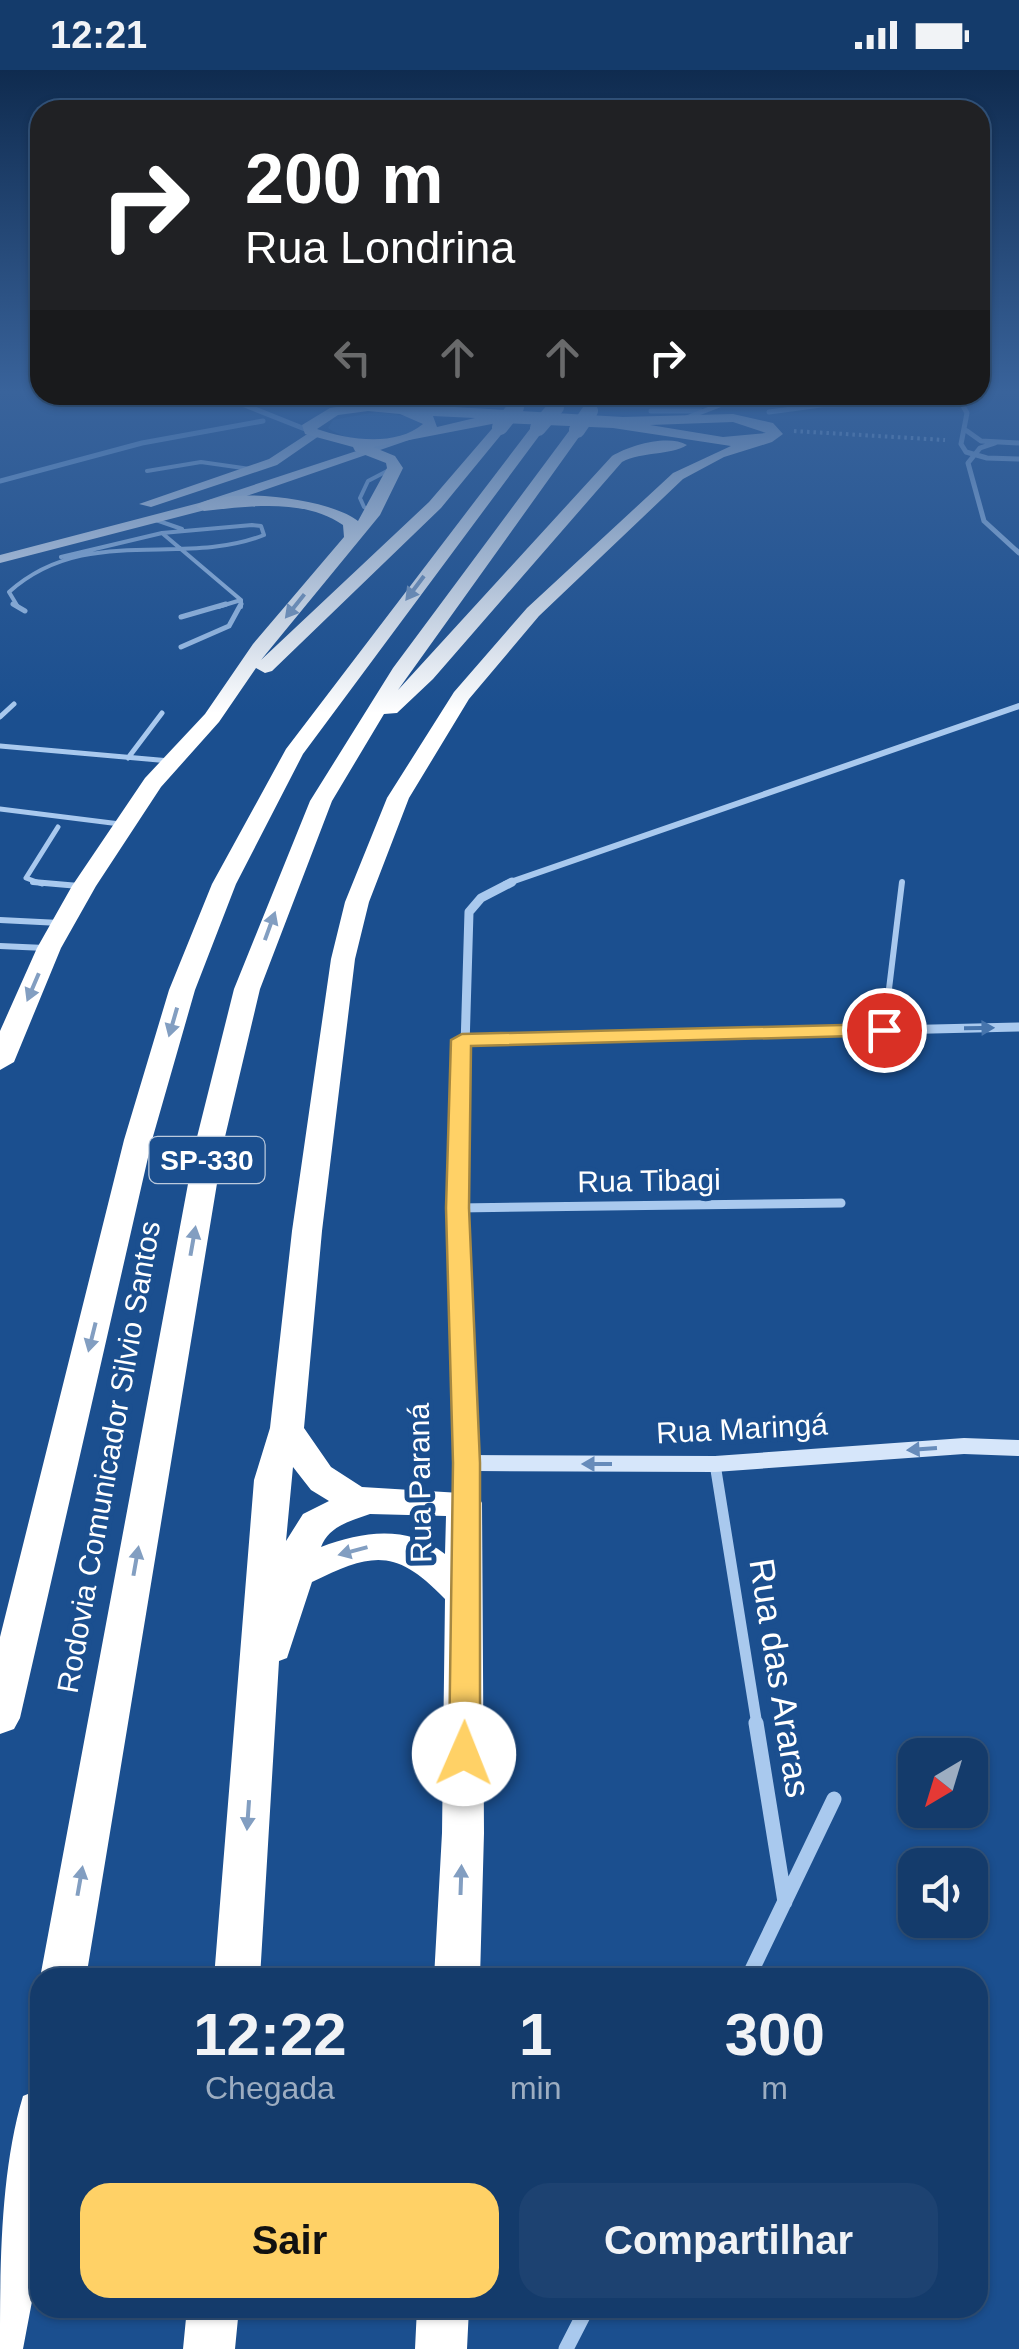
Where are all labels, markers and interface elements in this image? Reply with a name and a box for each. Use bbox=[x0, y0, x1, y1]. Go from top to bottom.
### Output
text: 12:21 bbox=[50, 14, 147, 56]
icon: right bbox=[80, 140, 210, 270]
text: 200 m bbox=[245, 140, 443, 218]
text: Rua Londrina bbox=[245, 222, 515, 273]
icon: left bbox=[325, 330, 380, 385]
icon: ahead bbox=[430, 330, 485, 385]
icon: ahead bbox=[535, 330, 590, 385]
icon: right bbox=[640, 330, 695, 385]
one-way arrow bbox=[405, 575, 425, 601]
one-way arrow bbox=[285, 593, 306, 618]
one-way arrow bbox=[263, 911, 278, 941]
one-way arrow bbox=[24, 972, 40, 1002]
pin bbox=[842, 988, 927, 1073]
icon: arrive bbox=[857, 1003, 912, 1058]
one-way arrow bbox=[165, 1007, 180, 1038]
one-way arrow bbox=[963, 1020, 995, 1036]
road number: SP-330 bbox=[150, 1137, 264, 1183]
street label: Rua Tibagi bbox=[577, 1163, 721, 1198]
street label: Rodovia Comunicador Silvio Santos bbox=[51, 1218, 166, 1695]
one-way arrow bbox=[186, 1225, 201, 1256]
one-way arrow bbox=[84, 1322, 99, 1353]
street label: Rua Paraná bbox=[402, 1402, 437, 1563]
street label: Rua Maringá bbox=[655, 1408, 829, 1449]
one-way arrow bbox=[905, 1441, 937, 1457]
one-way arrow bbox=[581, 1456, 613, 1472]
one-way arrow bbox=[337, 1544, 368, 1560]
one-way arrow bbox=[129, 1545, 144, 1577]
street label: Rua das Araras bbox=[742, 1556, 819, 1800]
position arrow bbox=[412, 1702, 516, 1806]
north arrow bbox=[898, 1738, 988, 1828]
map controls bbox=[898, 1738, 988, 1938]
one-way arrow bbox=[240, 1800, 256, 1831]
button: sound bbox=[898, 1848, 988, 1938]
one-way arrow bbox=[453, 1864, 469, 1896]
one-way arrow bbox=[73, 1865, 88, 1897]
text: 12:22 bbox=[193, 2001, 347, 2068]
text: 1 bbox=[519, 2001, 552, 2068]
text: 300 bbox=[725, 2001, 825, 2068]
text: Chegada bbox=[205, 2070, 335, 2106]
text: min bbox=[510, 2070, 561, 2106]
text: m bbox=[761, 2070, 788, 2106]
button: Sair bbox=[80, 2183, 499, 2298]
button: Compartilhar bbox=[519, 2183, 938, 2298]

